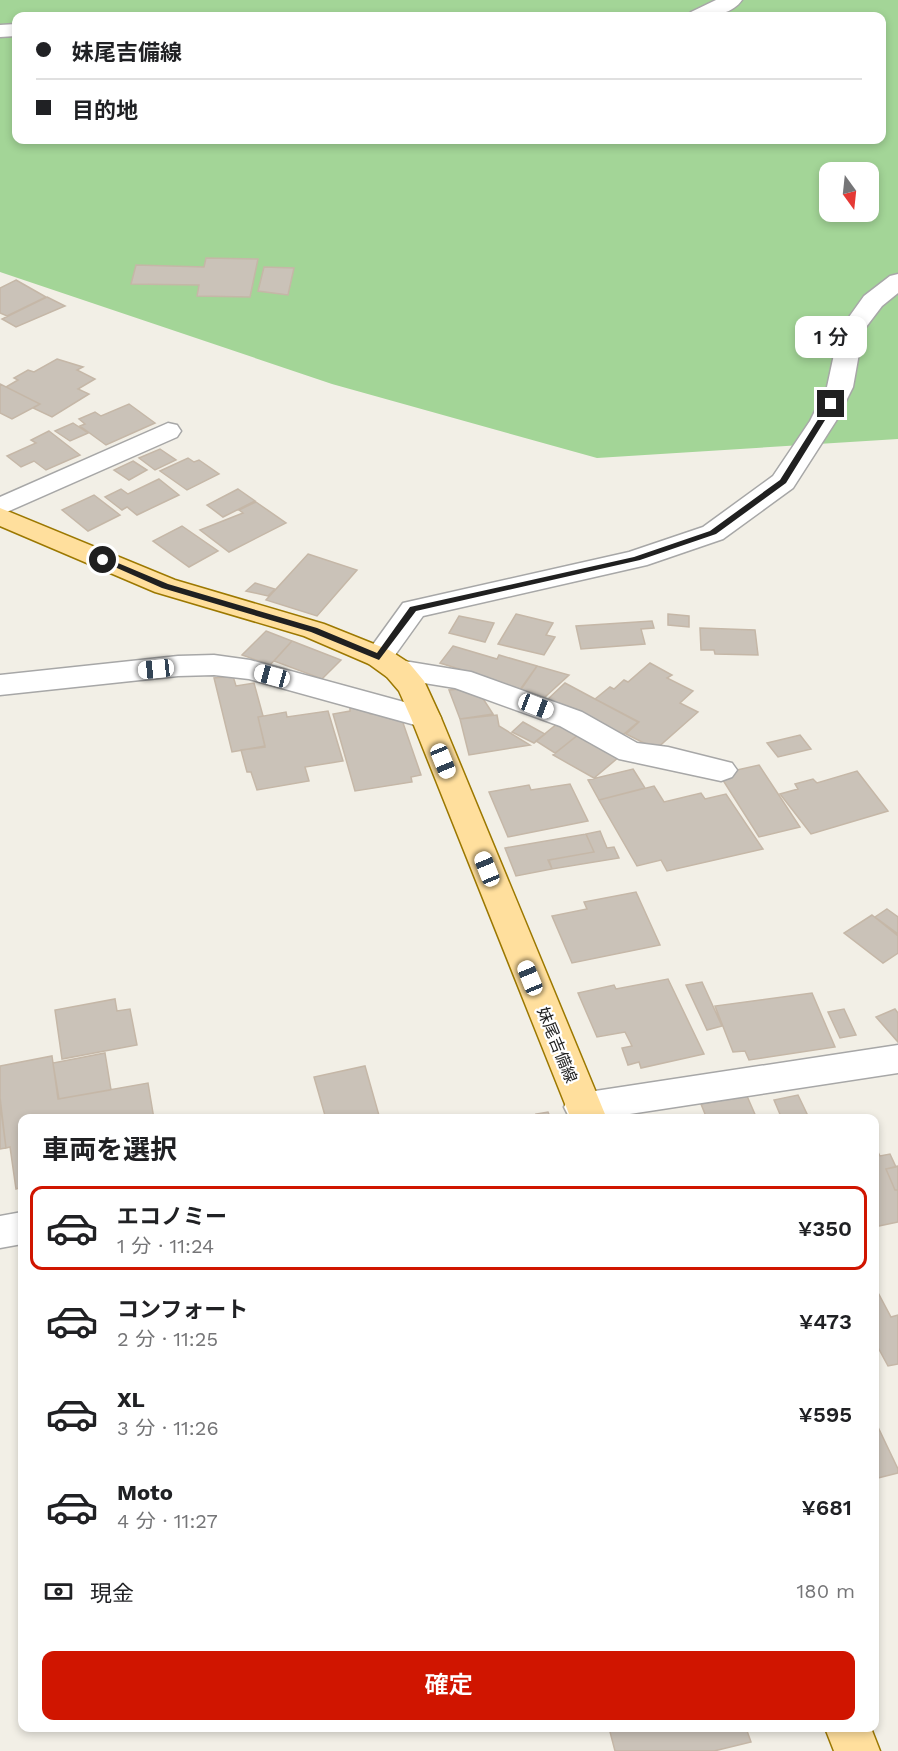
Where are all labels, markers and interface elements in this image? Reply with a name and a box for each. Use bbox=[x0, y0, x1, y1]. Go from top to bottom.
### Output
text: 妹尾吉備線 bbox=[72, 40, 182, 65]
text: 目的地 bbox=[72, 98, 138, 123]
north arrow bbox=[819, 162, 879, 222]
map controls bbox=[819, 162, 879, 222]
callout: 1 分 bbox=[795, 317, 867, 359]
text: 1 分 bbox=[814, 325, 848, 349]
route end bbox=[817, 390, 844, 417]
route start bbox=[89, 546, 116, 573]
car bbox=[137, 658, 175, 680]
car bbox=[252, 663, 292, 689]
car bbox=[516, 691, 556, 721]
car bbox=[428, 741, 458, 781]
car bbox=[472, 849, 502, 889]
car bbox=[515, 958, 545, 998]
street label: 妹尾吉備線 bbox=[533, 1004, 581, 1086]
text: 車両を選択 bbox=[42, 1134, 177, 1166]
icon: car bbox=[45, 1201, 99, 1255]
text: エコノミー bbox=[117, 1204, 227, 1229]
text: ¥350 bbox=[798, 1216, 852, 1241]
text: 1 分 · 11:24 bbox=[117, 1234, 214, 1258]
icon: car bbox=[45, 1294, 99, 1348]
text: コンフォート bbox=[117, 1297, 248, 1322]
text: ¥473 bbox=[799, 1309, 852, 1334]
text: 2 分 · 11:25 bbox=[117, 1327, 218, 1351]
icon: car bbox=[45, 1387, 99, 1441]
text: XL bbox=[117, 1387, 145, 1412]
text: ¥595 bbox=[799, 1402, 852, 1427]
text: 3 分 · 11:26 bbox=[117, 1416, 219, 1440]
icon: car bbox=[45, 1480, 99, 1534]
text: Moto bbox=[117, 1480, 173, 1505]
text: ¥681 bbox=[801, 1495, 852, 1520]
text: 4 分 · 11:27 bbox=[117, 1509, 218, 1533]
icon: cash bbox=[42, 1575, 75, 1608]
text: 180 m bbox=[797, 1579, 855, 1603]
text: 現金 bbox=[90, 1581, 134, 1606]
button: 確定 bbox=[42, 1651, 855, 1720]

